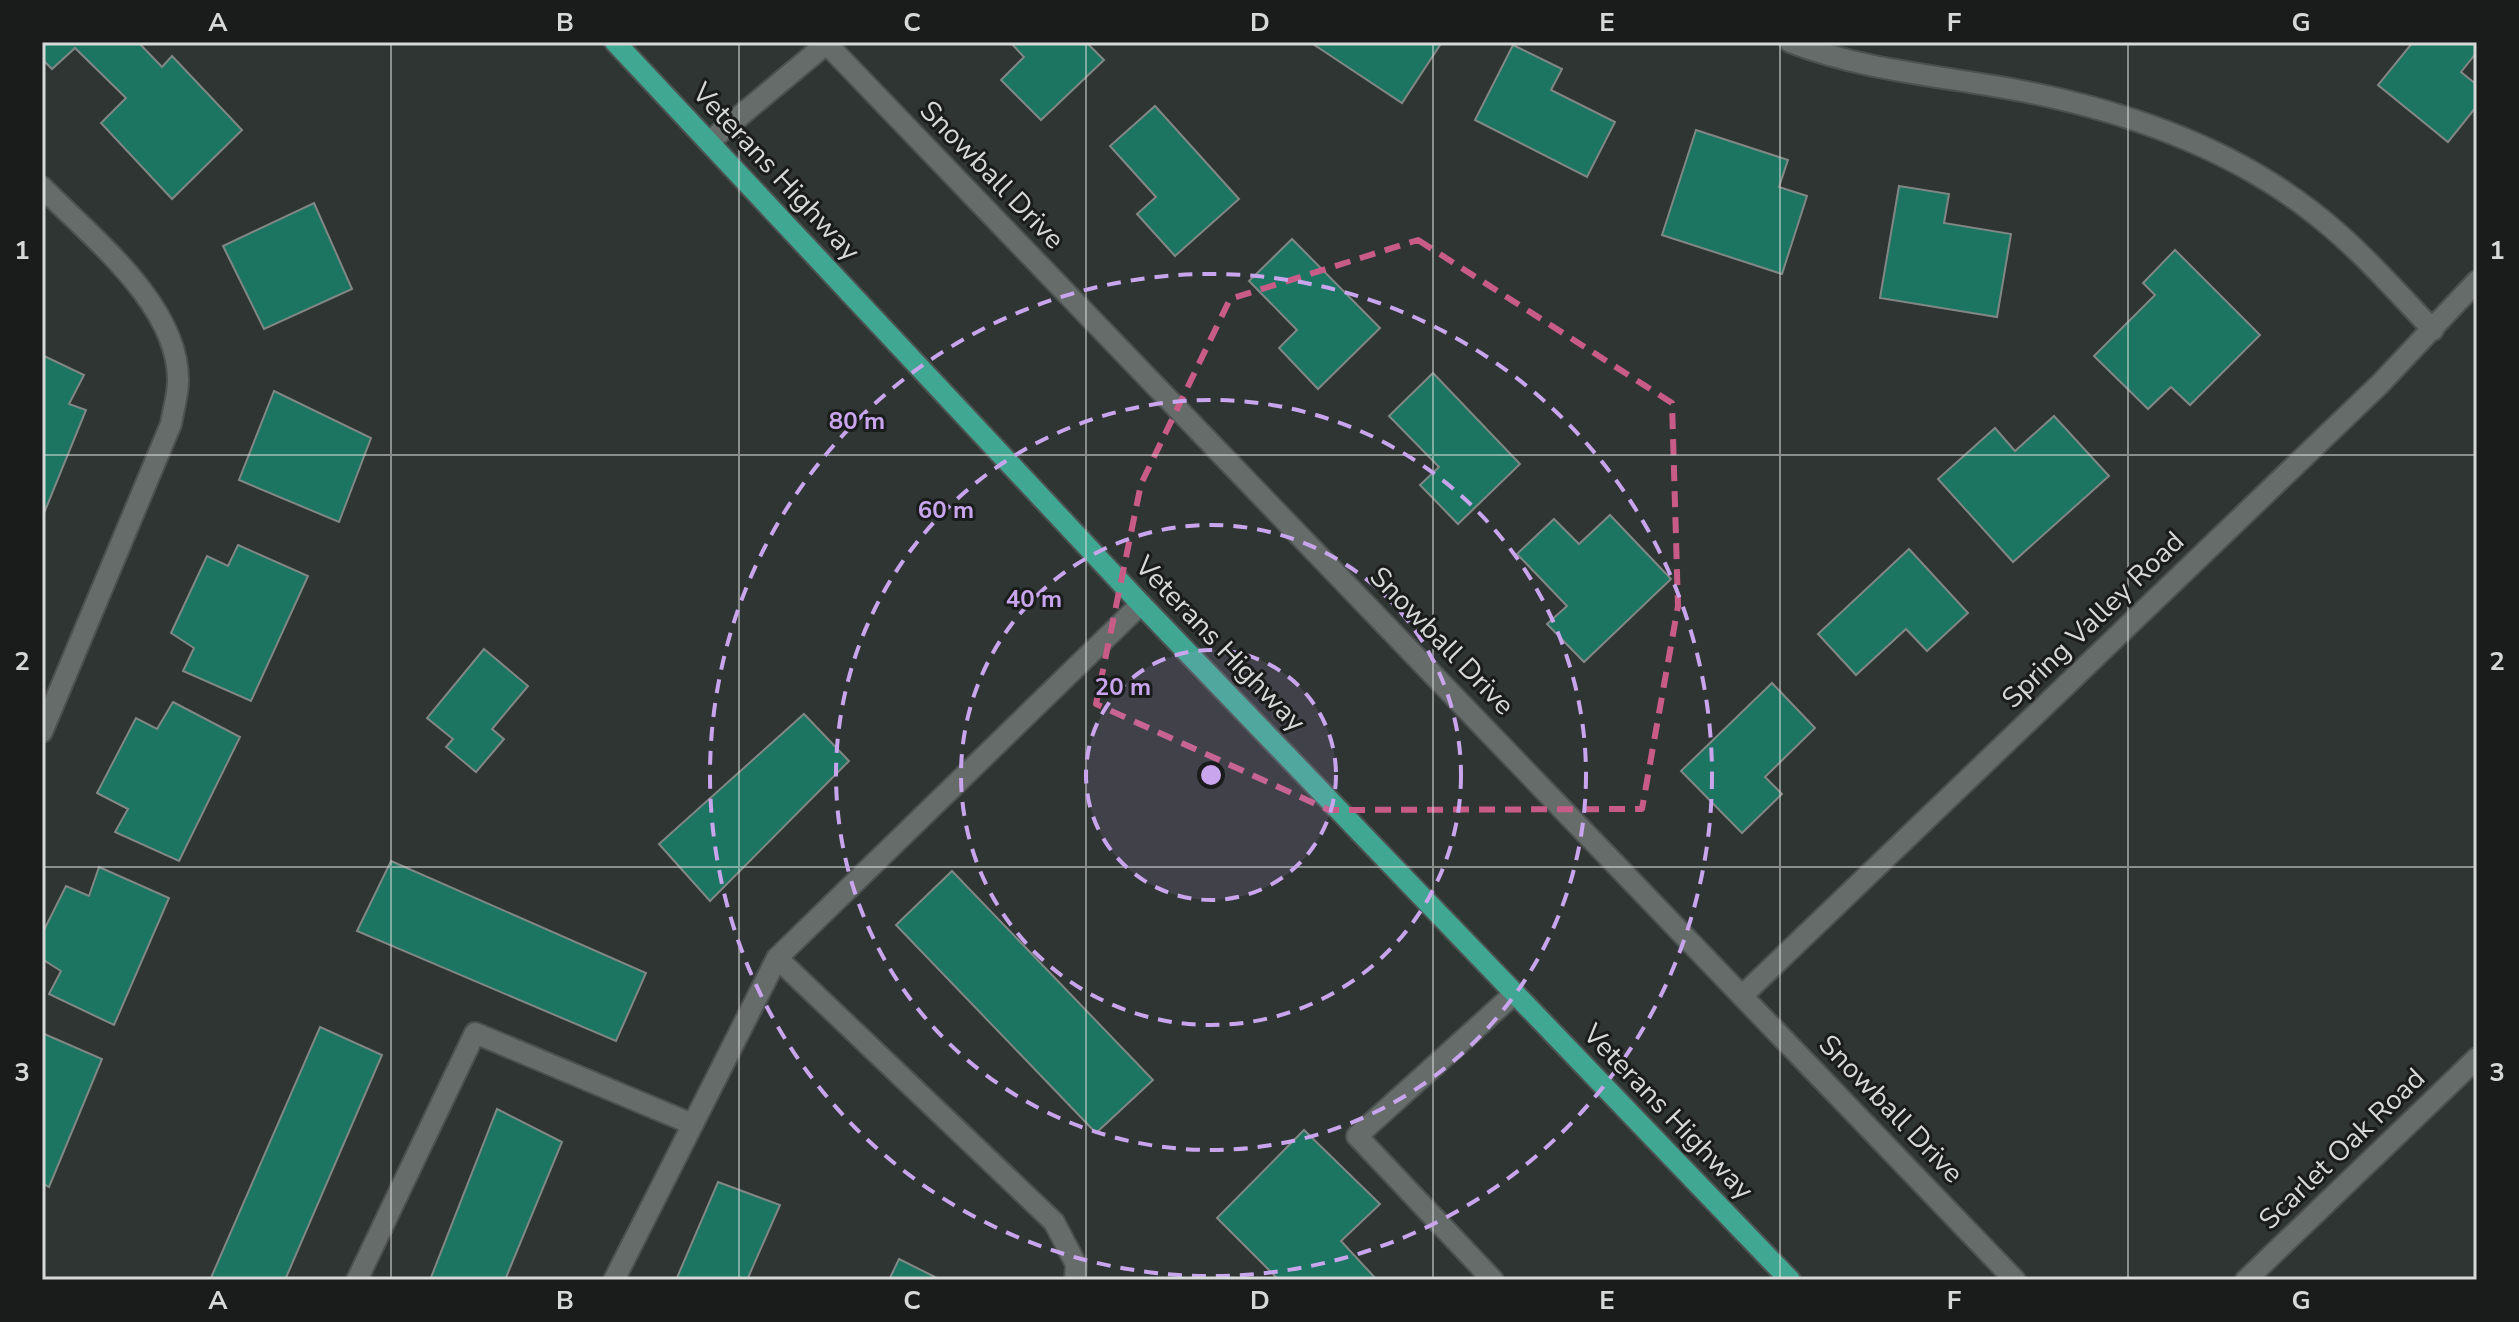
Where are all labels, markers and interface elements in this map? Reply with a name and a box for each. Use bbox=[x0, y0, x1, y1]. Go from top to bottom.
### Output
text: A bbox=[208, 5, 228, 40]
text: B bbox=[556, 5, 574, 40]
text: C bbox=[903, 5, 921, 40]
text: D bbox=[1250, 5, 1270, 40]
text: E bbox=[1599, 5, 1615, 40]
text: F bbox=[1947, 5, 1961, 40]
text: G bbox=[2291, 5, 2311, 40]
street label: Veterans Highway bbox=[683, 74, 869, 270]
street label: Snowball Drive bbox=[911, 92, 1073, 258]
text: 1 bbox=[14, 233, 30, 268]
text: 1 bbox=[2489, 233, 2505, 268]
text: 80 m bbox=[829, 405, 885, 437]
text: 60 m bbox=[918, 494, 974, 526]
street label: Spring Valley Road bbox=[1993, 523, 2193, 717]
street label: Veterans Highway bbox=[1126, 547, 1314, 741]
street label: Snowball Drive bbox=[1361, 558, 1523, 724]
text: 40 m bbox=[1006, 583, 1062, 615]
text: 2 bbox=[14, 644, 30, 679]
text: 2 bbox=[2489, 644, 2505, 679]
text: 20 m bbox=[1095, 671, 1151, 703]
centre of rings bbox=[1197, 761, 1225, 789]
street label: Veterans Highway bbox=[1574, 1015, 1762, 1209]
street label: Snowball Drive bbox=[1810, 1026, 1972, 1192]
text: 3 bbox=[14, 1055, 30, 1090]
text: 3 bbox=[2489, 1055, 2505, 1090]
street label: Scarlet Oak Road bbox=[2251, 1060, 2433, 1238]
text: A bbox=[208, 1283, 228, 1318]
text: B bbox=[556, 1283, 574, 1318]
text: C bbox=[903, 1283, 921, 1318]
text: D bbox=[1250, 1283, 1270, 1318]
text: E bbox=[1599, 1283, 1615, 1318]
text: F bbox=[1947, 1283, 1961, 1318]
text: G bbox=[2291, 1283, 2311, 1318]

